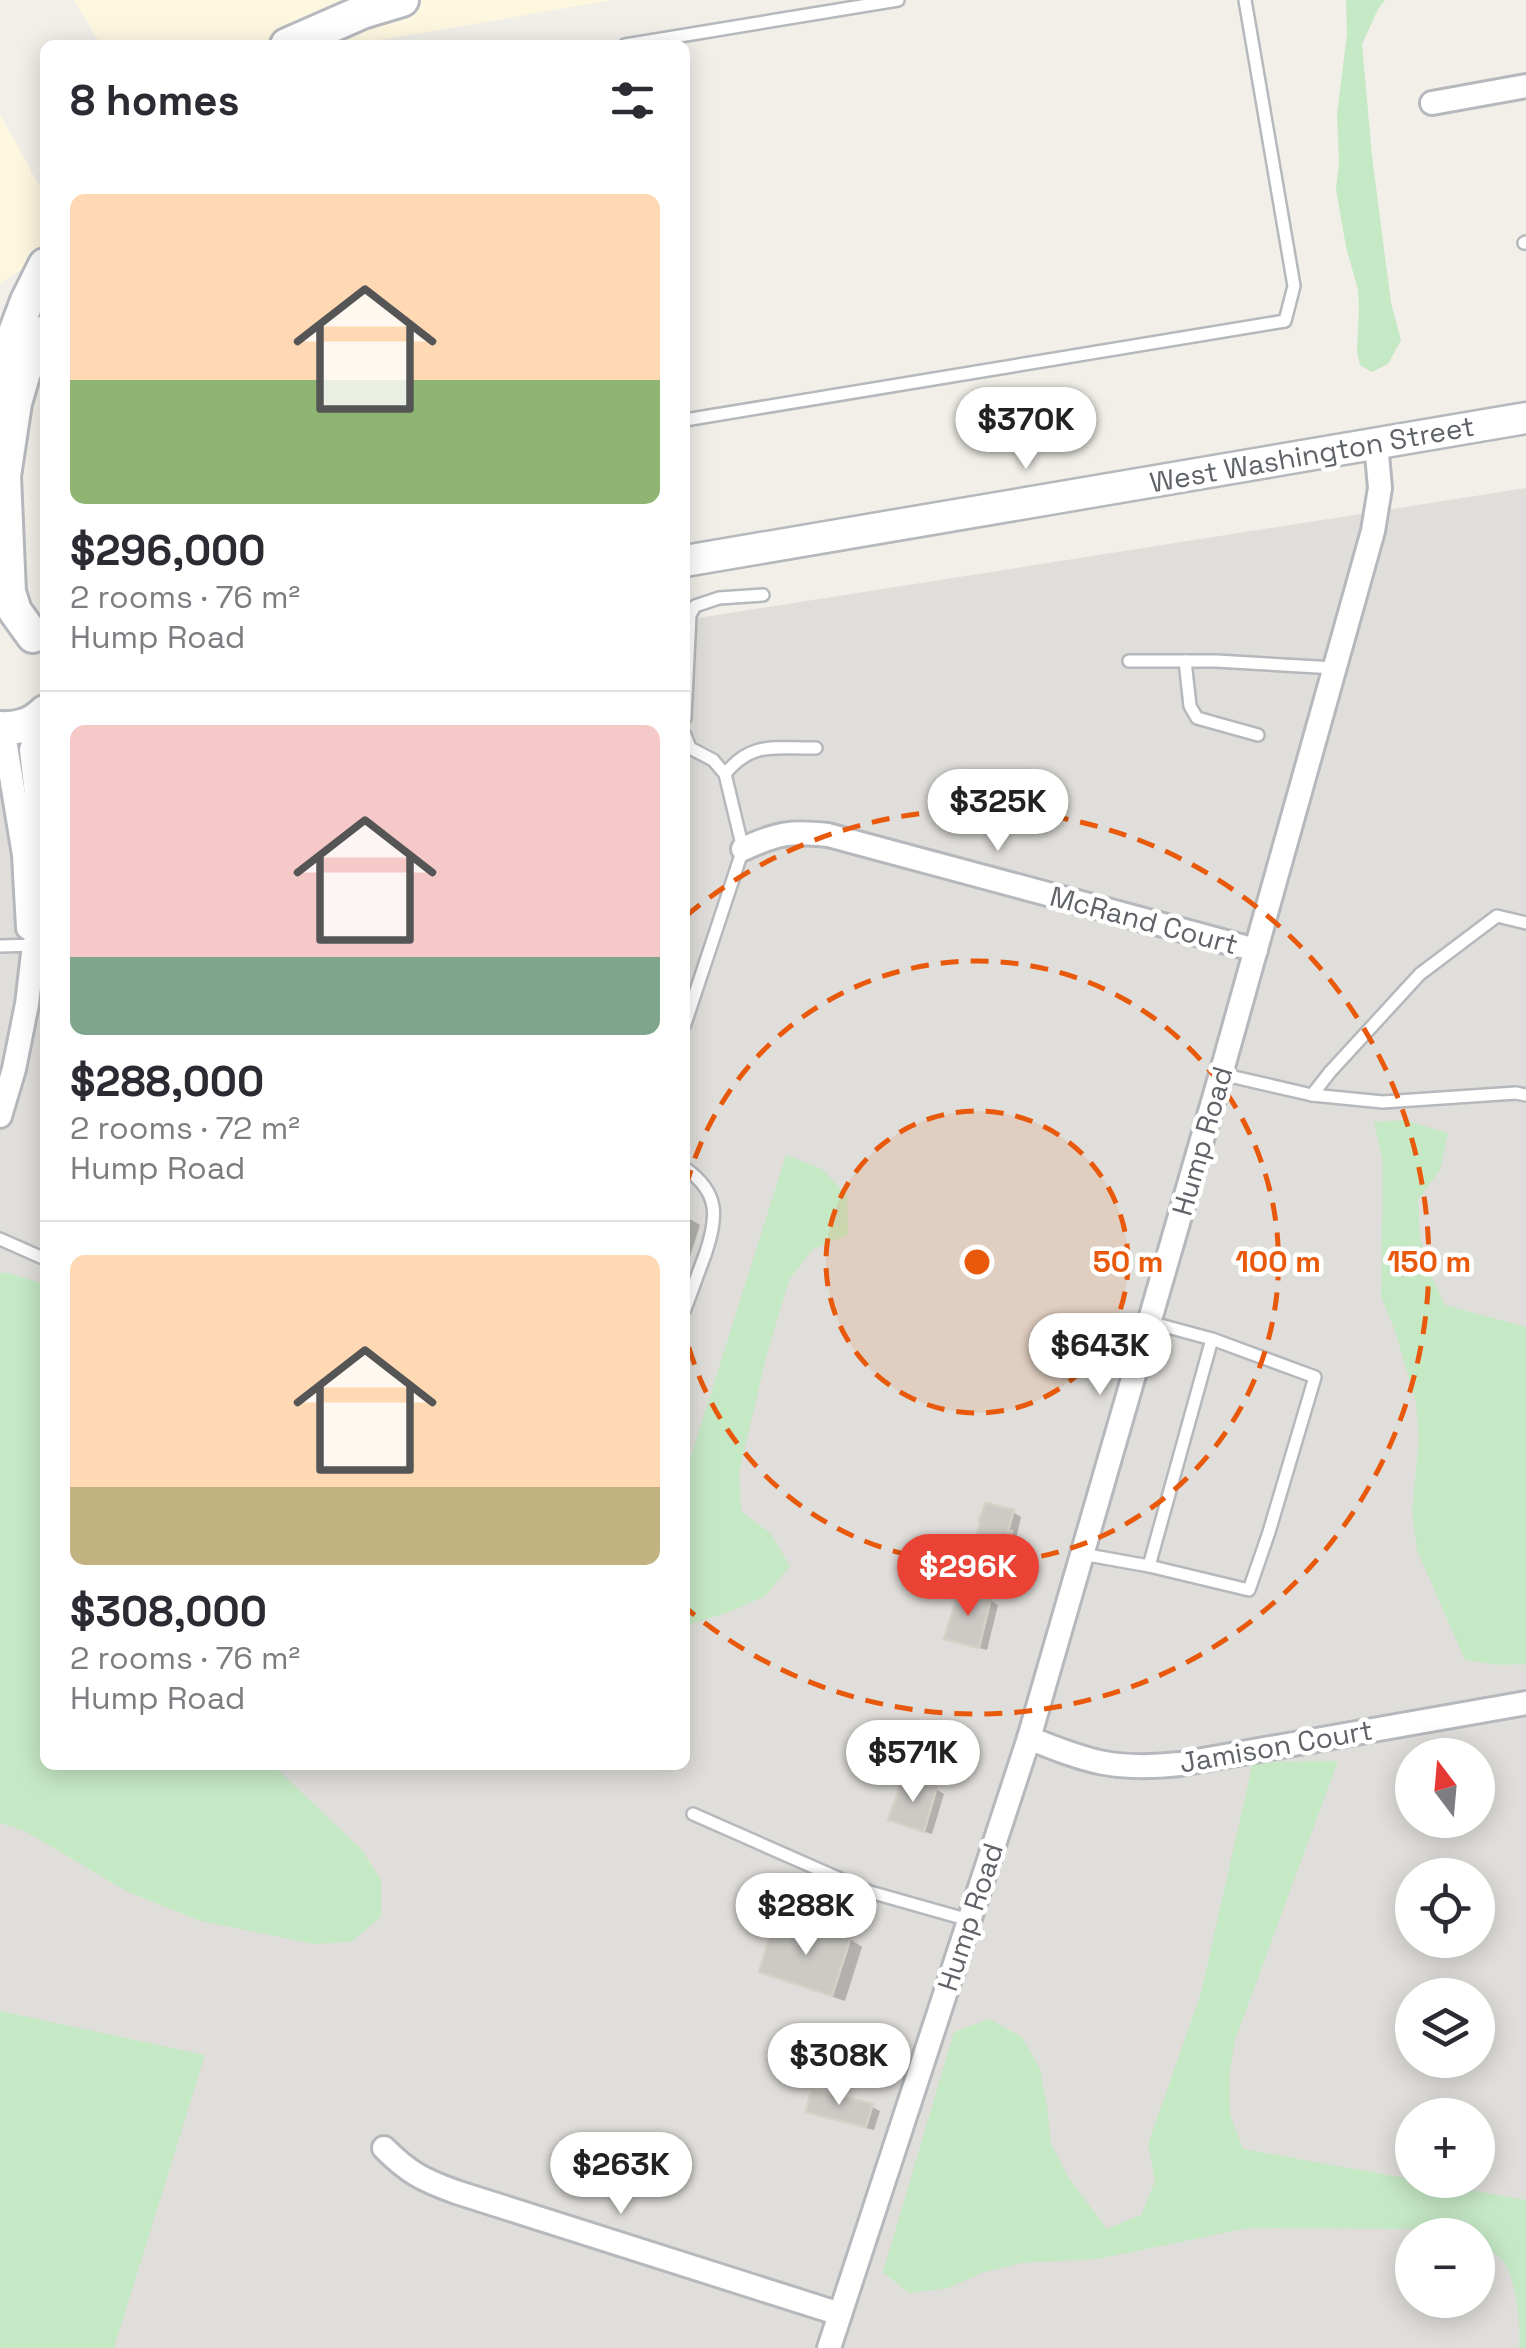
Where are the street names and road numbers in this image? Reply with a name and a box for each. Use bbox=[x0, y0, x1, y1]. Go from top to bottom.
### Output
street label: West Washington Street bbox=[1147, 408, 1477, 500]
street label: McRand Court bbox=[1046, 878, 1242, 962]
street label: Hump Road bbox=[1164, 1062, 1240, 1220]
street label: Jamison Court bbox=[1177, 1711, 1375, 1781]
street label: Hump Road bbox=[929, 1838, 1011, 1996]

